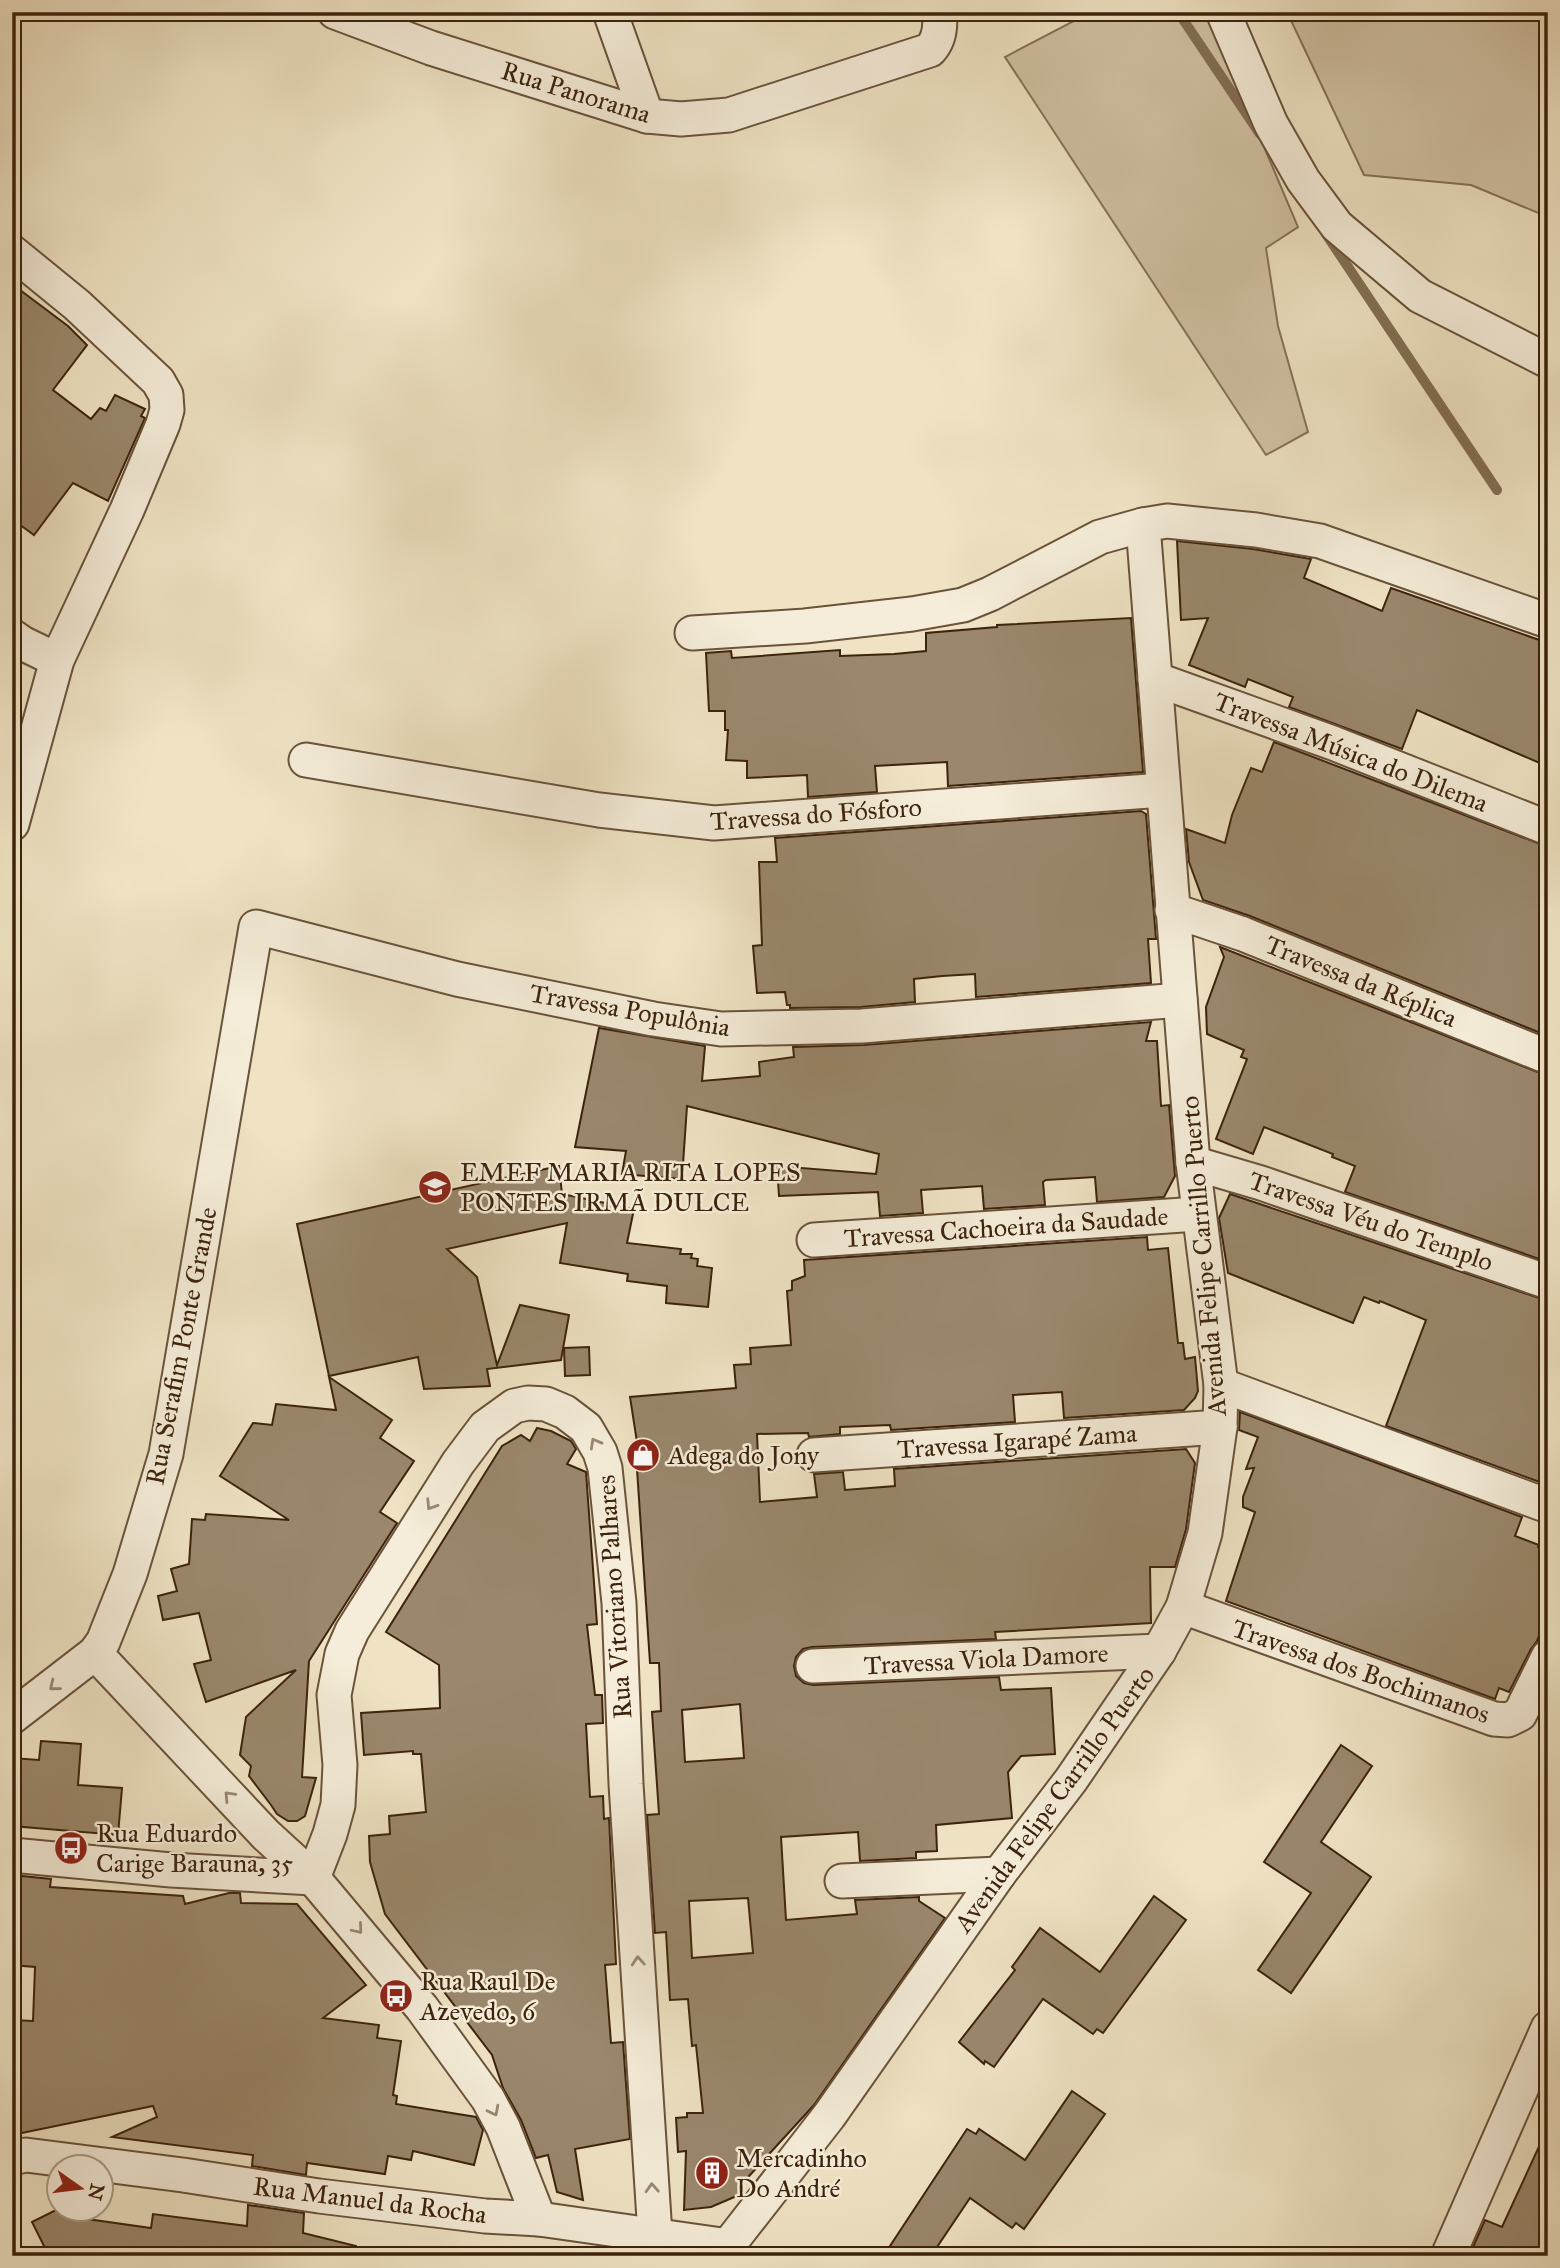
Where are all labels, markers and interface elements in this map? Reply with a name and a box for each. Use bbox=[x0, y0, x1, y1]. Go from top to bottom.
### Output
street label: Rua Panorama bbox=[497, 54, 655, 130]
street label: Travessa Música do Dilema bbox=[1209, 685, 1493, 819]
street label: Travessa do Fósforo bbox=[709, 791, 923, 837]
street label: Travessa da Réplica bbox=[1261, 928, 1461, 1034]
street label: Travessa Populônia bbox=[527, 977, 733, 1043]
street label: Avenida Felipe Carrillo Puerto bbox=[1173, 1095, 1233, 1418]
place label: EMEF MARIA RITA LOPES PONTES IRMÃ DULCE bbox=[460, 1156, 801, 1218]
street label: Travessa Véu do Templo bbox=[1245, 1164, 1497, 1278]
school or university icon: EMEF MARIA RITA LOPES PONTES IRMÃ DULCE bbox=[416, 1168, 454, 1206]
street label: Travessa Cachoeira da Saudade bbox=[843, 1200, 1169, 1254]
street label: Rua Serafim Ponte Grande bbox=[138, 1204, 224, 1488]
street label: Travessa Igarapé Zama bbox=[896, 1417, 1138, 1465]
shop icon: Adega do Jony bbox=[624, 1436, 662, 1474]
one-way arrow bbox=[590, 1438, 603, 1451]
place label: Adega do Jony bbox=[667, 1439, 820, 1471]
street label: Rua Vitoriano Palhares bbox=[590, 1474, 638, 1720]
one-way arrow bbox=[427, 1497, 440, 1510]
street label: Travessa dos Bochimanos bbox=[1228, 1612, 1494, 1730]
street label: Travessa Viola Damore bbox=[863, 1637, 1109, 1681]
street label: Avenida Felipe Carrillo Puerto bbox=[946, 1660, 1161, 1939]
one-way arrow bbox=[50, 1678, 63, 1690]
one-way arrow bbox=[225, 1791, 238, 1804]
place label: Rua Eduardo Carige Barauna, 35 bbox=[96, 1817, 293, 1879]
bus stop icon: Rua Eduardo Carige Barauna, 35 bbox=[52, 1829, 90, 1867]
one-way arrow bbox=[350, 1921, 362, 1934]
one-way arrow bbox=[631, 1955, 646, 1966]
place label: Rua Raul De Azevedo, 6 bbox=[419, 1965, 556, 2027]
bus stop icon: Rua Raul De Azevedo, 6 bbox=[377, 1977, 415, 2015]
one-way arrow bbox=[486, 2104, 500, 2116]
place label: Mercadinho Do André bbox=[736, 2142, 867, 2204]
north arrow bbox=[46, 2152, 116, 2222]
building icon: Mercadinho Do André bbox=[693, 2154, 731, 2192]
street label: Rua Manuel da Rocha bbox=[251, 2170, 489, 2230]
text: N bbox=[83, 2181, 109, 2203]
one-way arrow bbox=[645, 2183, 660, 2194]

